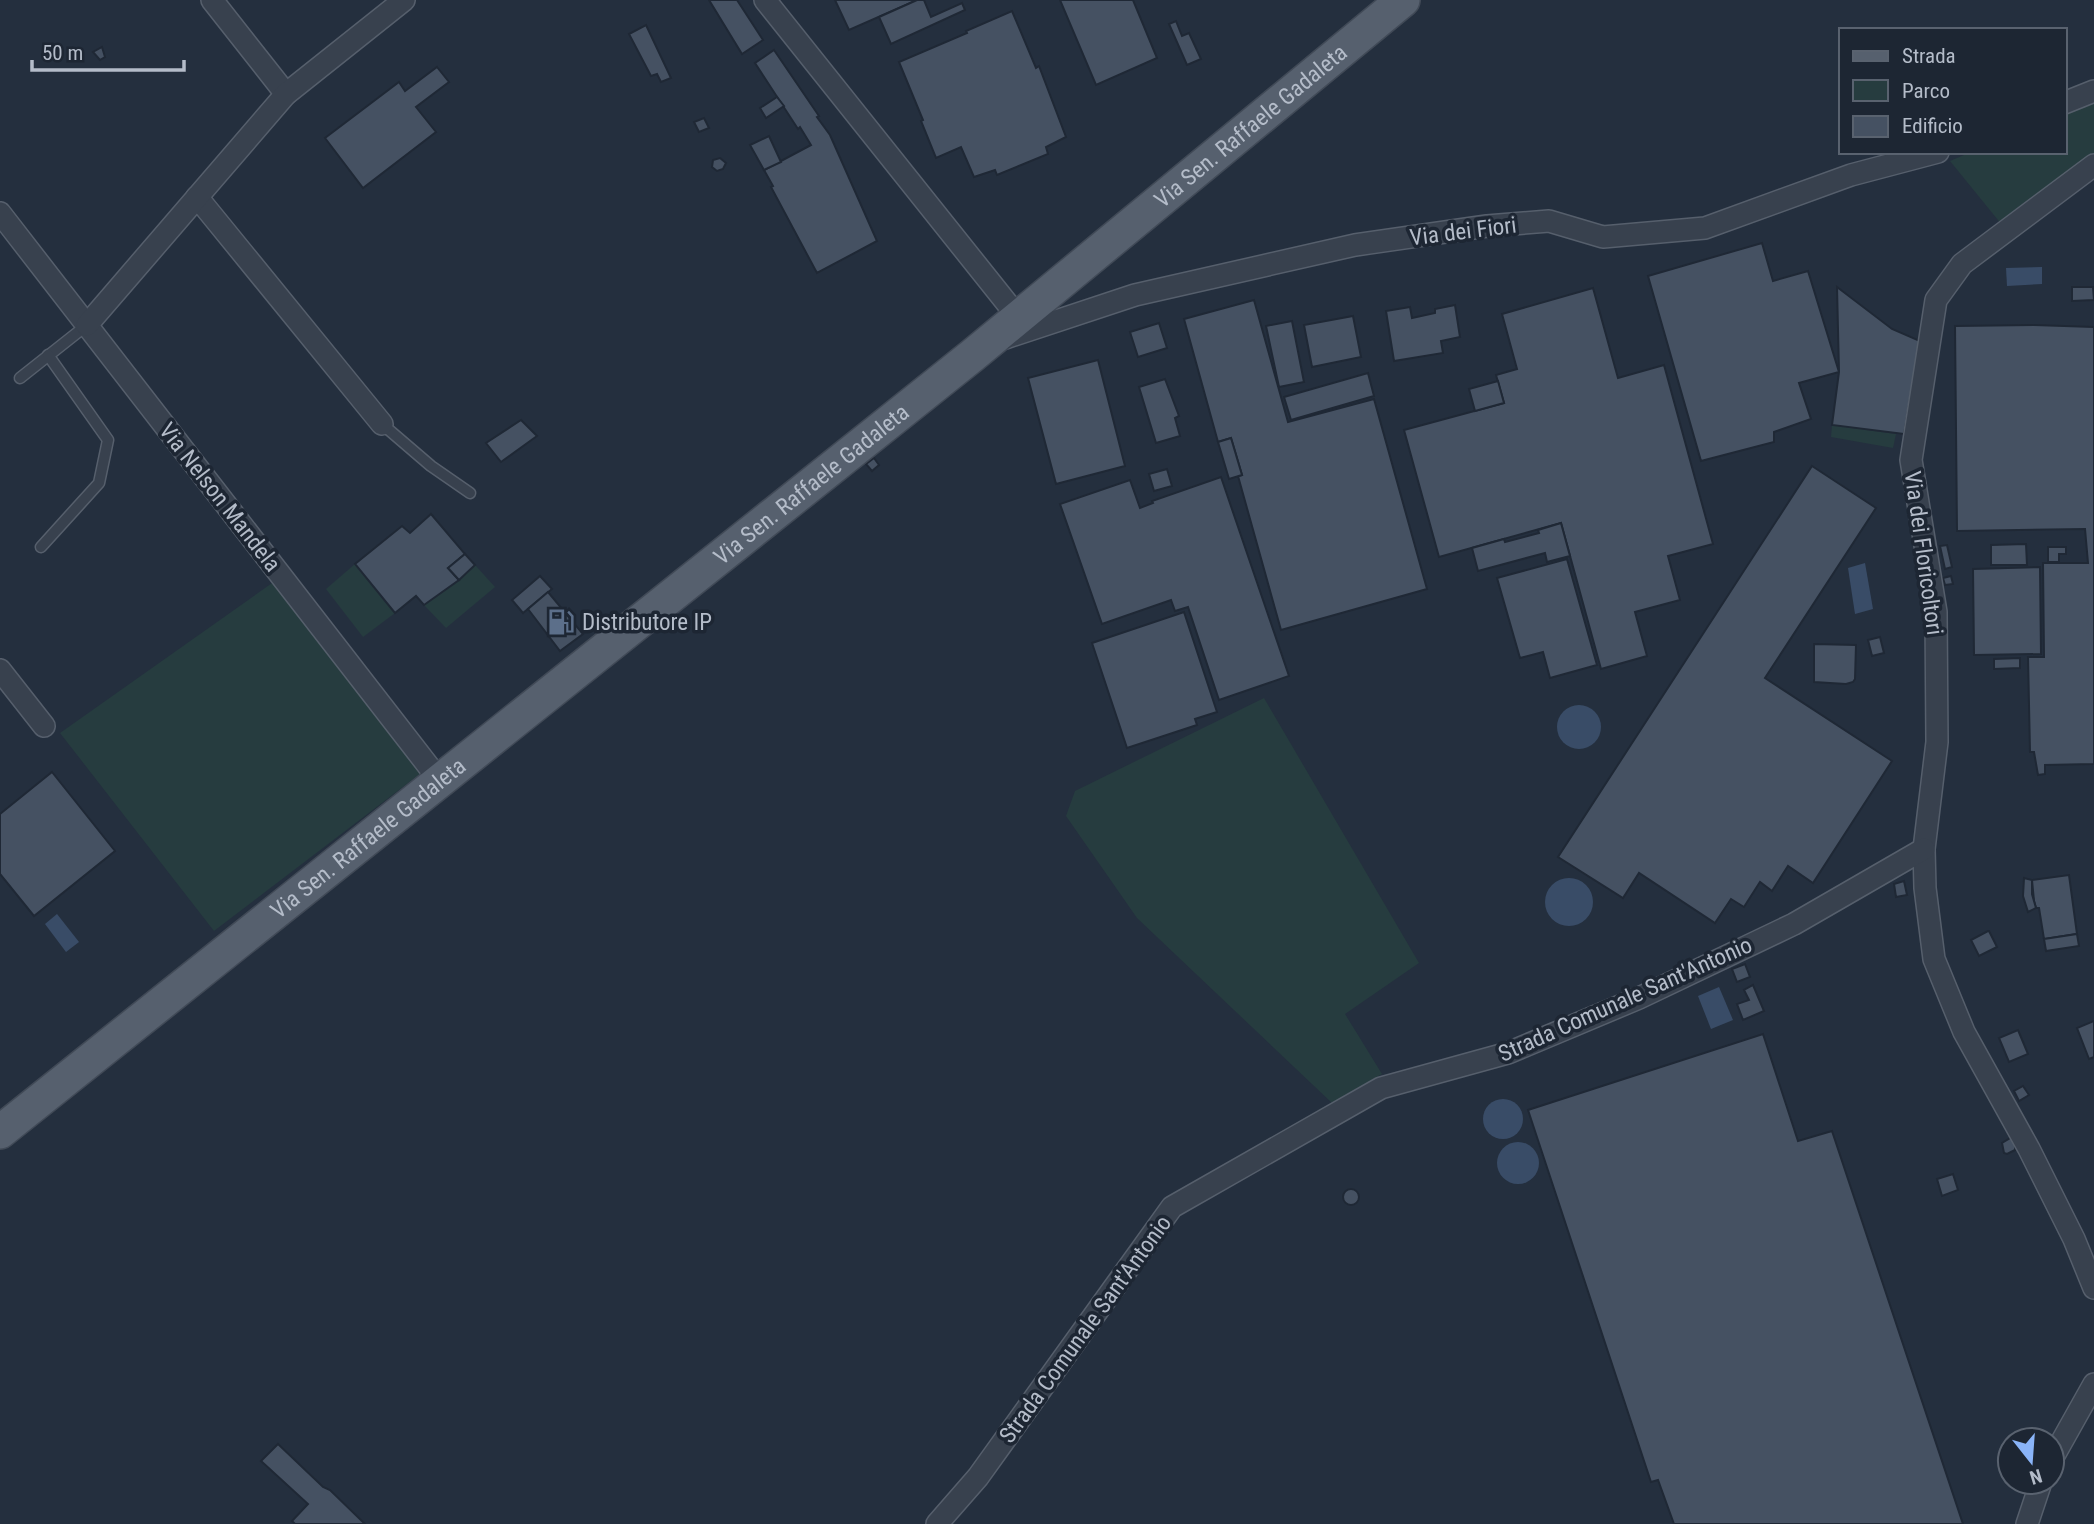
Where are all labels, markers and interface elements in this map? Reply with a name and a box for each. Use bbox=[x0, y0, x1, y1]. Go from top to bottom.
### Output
scale bar bbox=[32, 28, 184, 72]
legend bbox=[1839, 28, 2066, 154]
street label: Via Sen. Raffaele Gadaleta bbox=[1149, 39, 1353, 214]
text: 50 m bbox=[42, 41, 83, 65]
text: Strada bbox=[1902, 44, 1956, 68]
text: Parco bbox=[1902, 79, 1950, 103]
text: Edificio bbox=[1902, 114, 1963, 138]
street label: Via dei Fiori bbox=[1408, 212, 1518, 251]
street label: Via Sen. Raffaele Gadaleta bbox=[709, 399, 914, 571]
street label: Via Nelson Mandela bbox=[153, 418, 286, 577]
street label: Via dei Floricoltori bbox=[1899, 469, 1948, 637]
fuel station icon: Distributore IP bbox=[546, 607, 576, 637]
place label: Distributore IP bbox=[582, 609, 712, 636]
street label: Via Sen. Raffaele Gadaleta bbox=[266, 753, 471, 924]
street label: Strada Comunale Sant'Antonio bbox=[1494, 931, 1756, 1068]
street label: Strada Comunale Sant'Antonio bbox=[994, 1210, 1177, 1448]
north arrow bbox=[1996, 1426, 2066, 1496]
text: N bbox=[2027, 1464, 2045, 1489]

